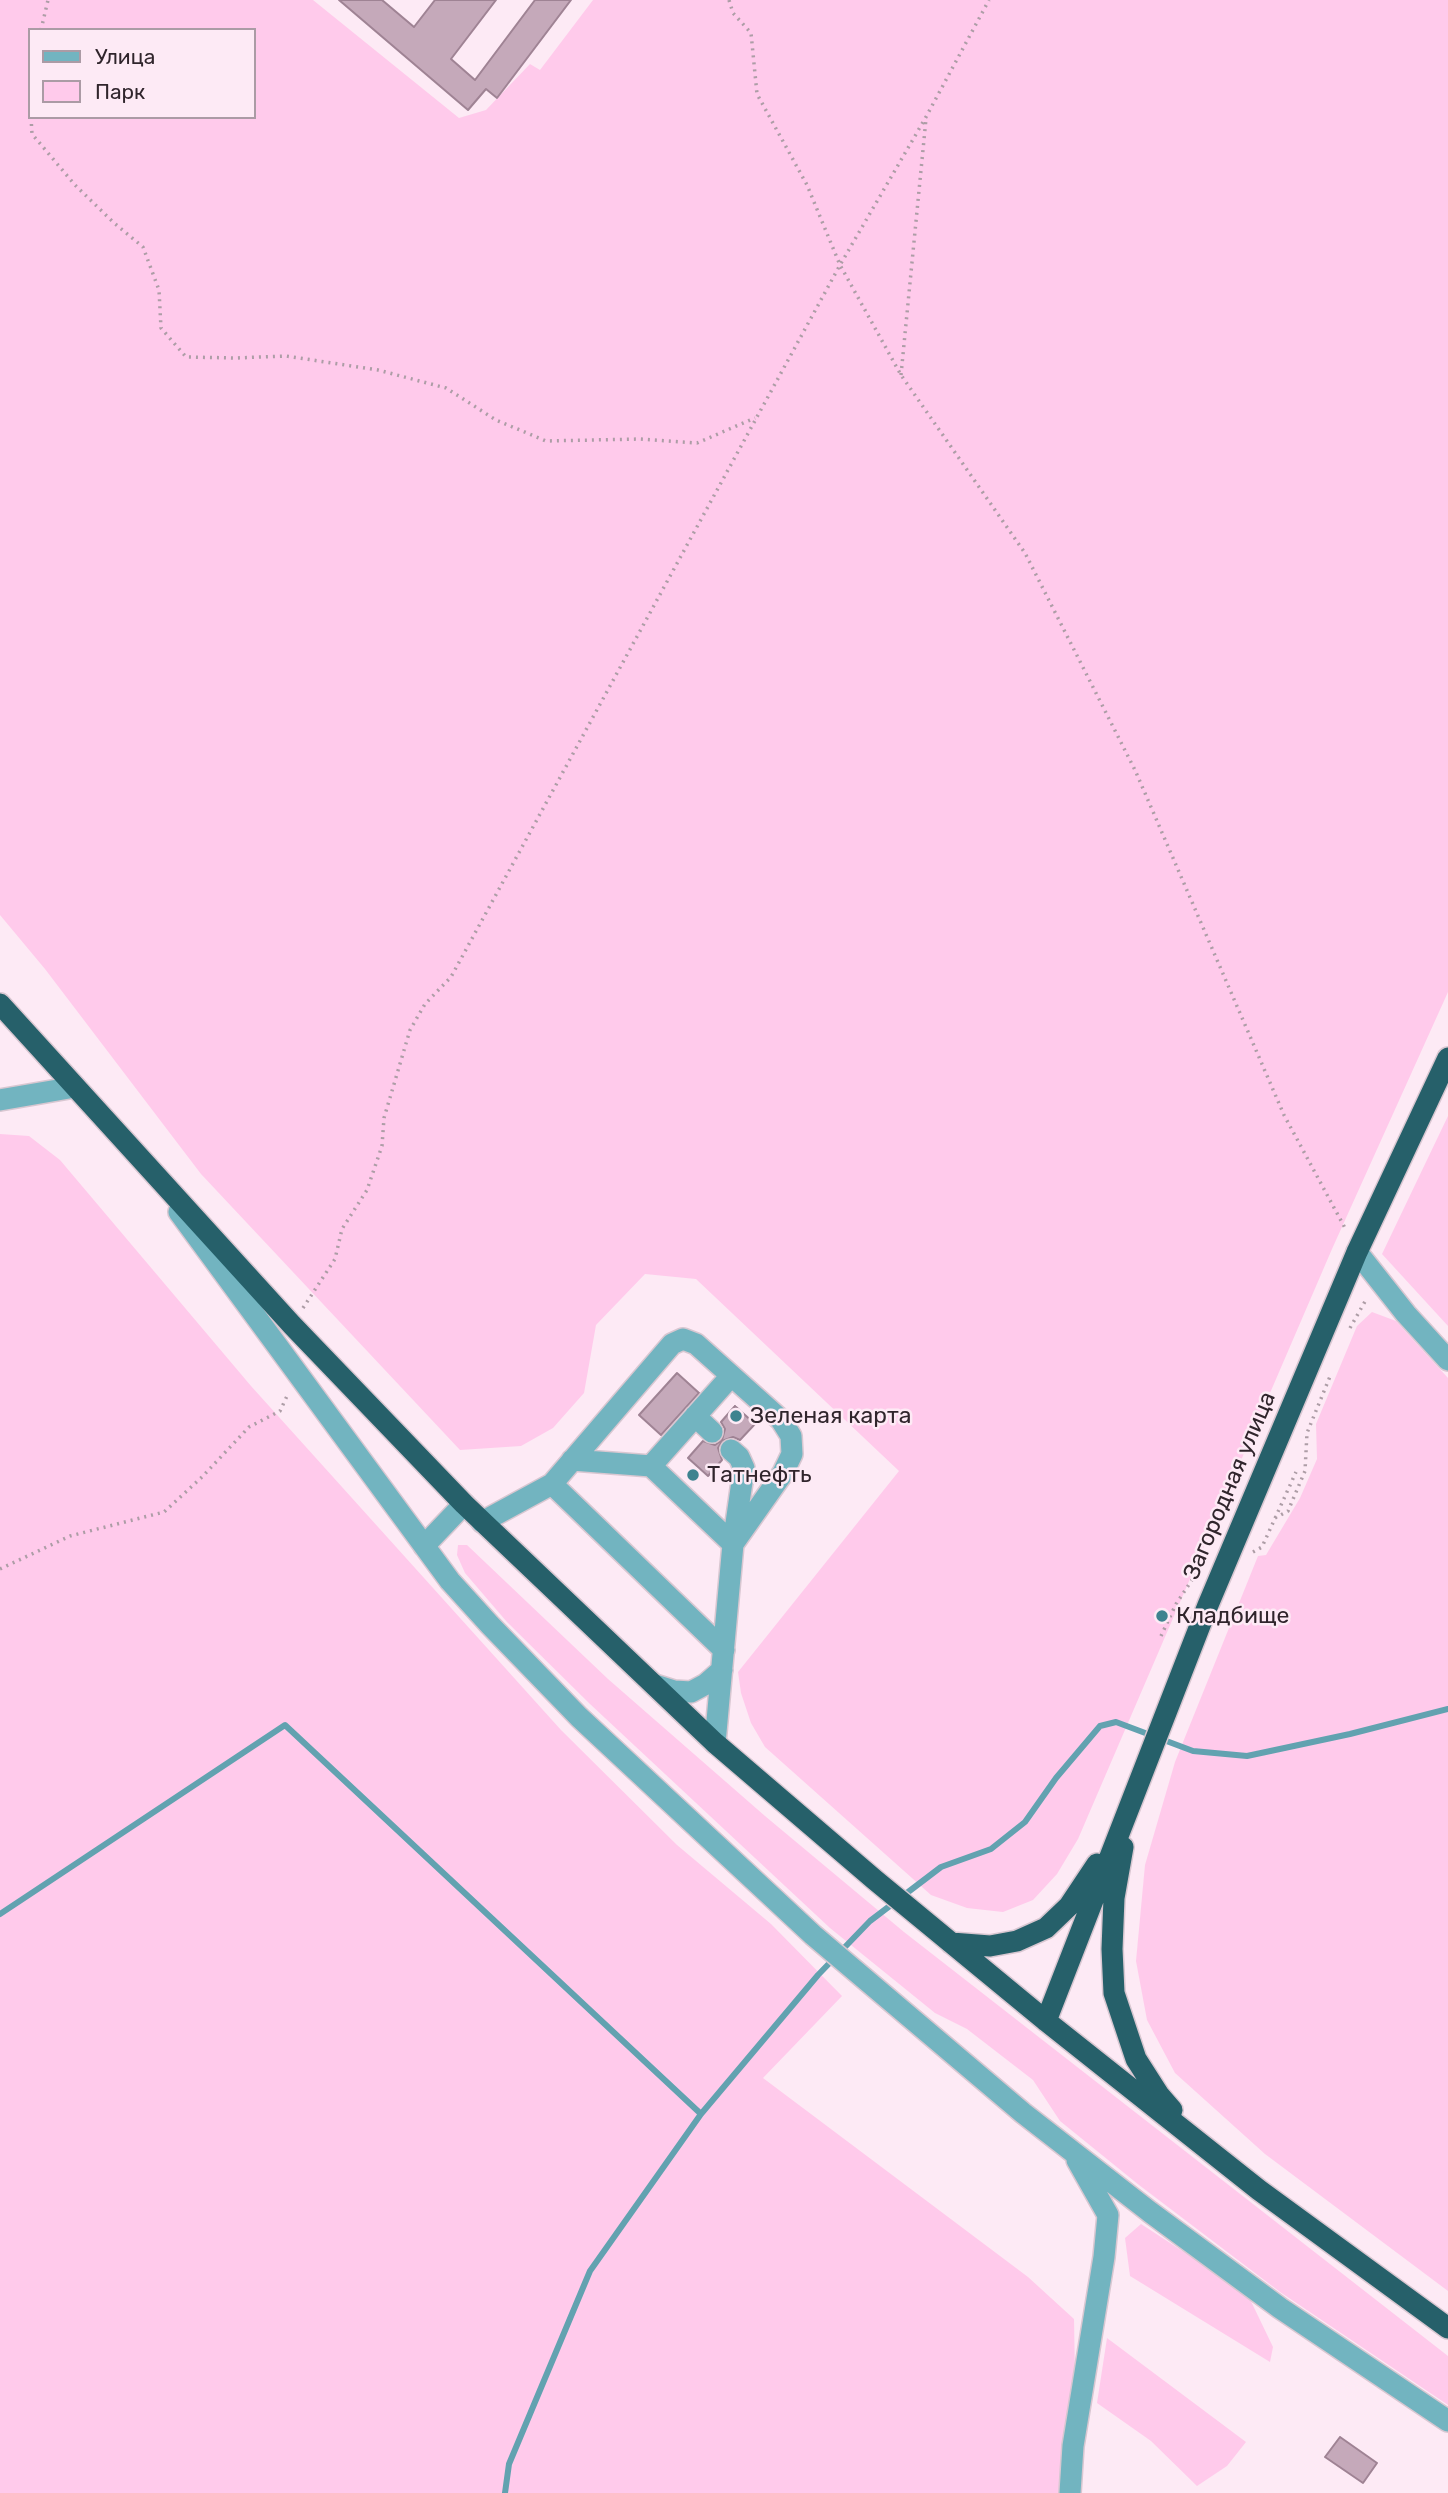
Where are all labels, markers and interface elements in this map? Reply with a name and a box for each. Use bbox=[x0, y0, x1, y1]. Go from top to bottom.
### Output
legend bbox=[28, 28, 256, 119]
text: Улица bbox=[95, 44, 155, 69]
text: Парк bbox=[95, 79, 145, 104]
street label: Загородная улица bbox=[1178, 1388, 1282, 1584]
place label: Зеленая карта bbox=[750, 1402, 911, 1430]
marker: Зеленая карта bbox=[728, 1408, 744, 1424]
place label: Татнефть bbox=[707, 1461, 811, 1489]
marker: Татнефть bbox=[685, 1467, 701, 1483]
place label: Кладбище bbox=[1176, 1602, 1289, 1630]
marker: Кладбище bbox=[1154, 1608, 1170, 1624]

